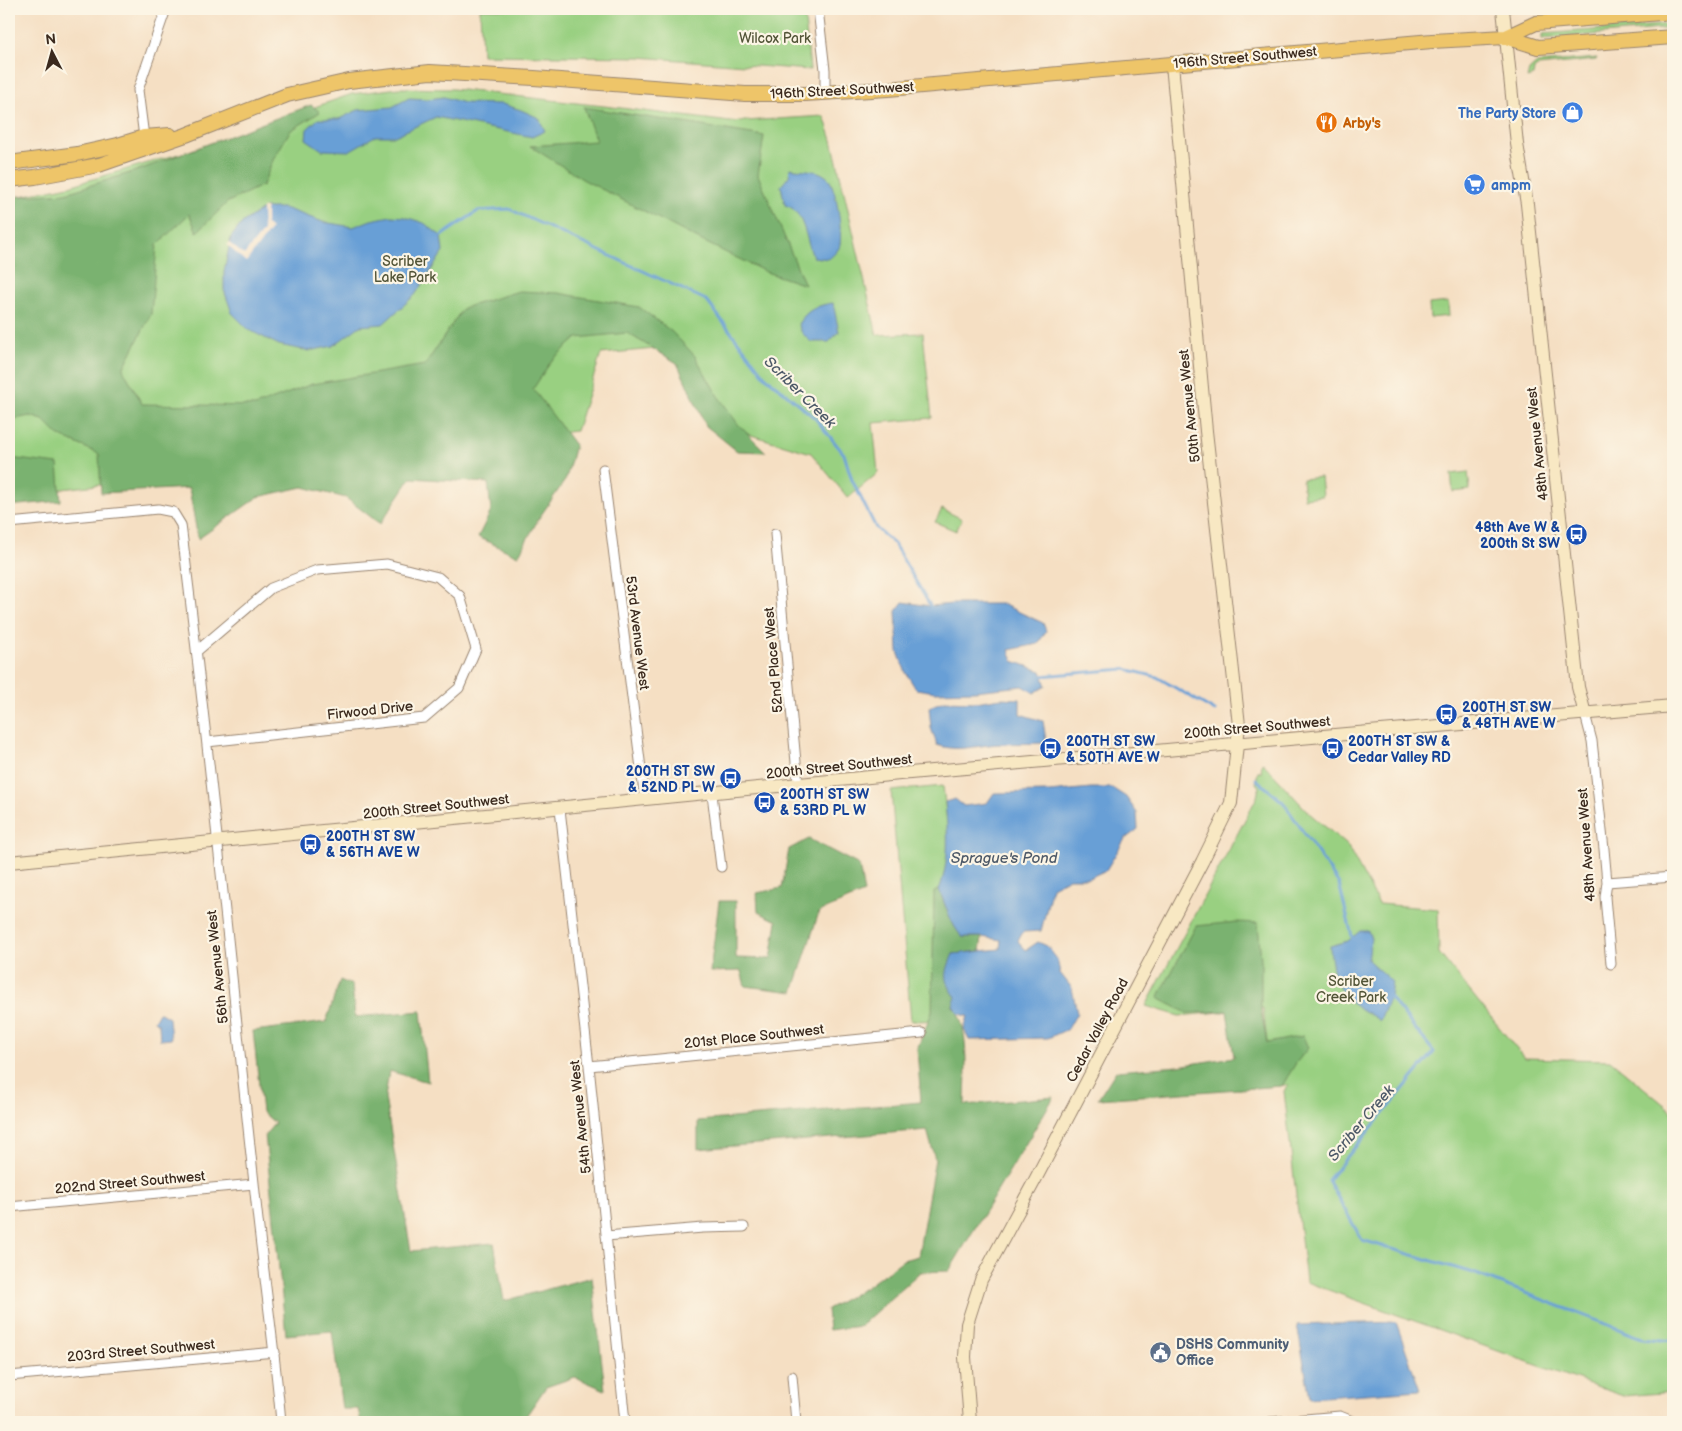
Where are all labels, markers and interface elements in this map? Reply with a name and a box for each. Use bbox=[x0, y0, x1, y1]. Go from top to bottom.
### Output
north arrow bbox=[28, 28, 78, 78]
park label: Wilcox Park bbox=[739, 30, 811, 47]
text: N bbox=[45, 31, 57, 49]
street label: 196th Street Southwest bbox=[1172, 43, 1318, 72]
street label: 196th Street Southwest bbox=[769, 78, 915, 103]
shop icon: The Party Store bbox=[1560, 101, 1584, 125]
place label: The Party Store bbox=[1458, 105, 1556, 122]
restaurant icon: Arby's bbox=[1315, 111, 1339, 135]
place label: Arby's bbox=[1342, 115, 1381, 132]
supermarket icon: ampm bbox=[1463, 173, 1487, 197]
place label: ampm bbox=[1491, 177, 1531, 194]
park label: Scriber Lake Park bbox=[374, 253, 436, 286]
street label: 50th Avenue West bbox=[1175, 348, 1204, 463]
water label: Scriber Creek bbox=[760, 352, 840, 433]
street label: 48th Avenue West bbox=[1523, 386, 1552, 502]
place label: 48th Ave W & 200th St SW bbox=[1475, 519, 1560, 552]
bus stop icon: 48th Ave W & 200th St SW bbox=[1564, 523, 1588, 547]
street label: 53rd Avenue West bbox=[622, 575, 653, 692]
street label: 52nd Place West bbox=[760, 606, 787, 714]
street label: Firwood Drive bbox=[326, 698, 414, 723]
place label: 200TH ST SW & 48TH AVE W bbox=[1462, 699, 1556, 732]
bus stop icon: 200TH ST SW & 48TH AVE W bbox=[1434, 703, 1458, 727]
street label: 200th Street Southwest bbox=[1183, 713, 1332, 742]
place label: 200TH ST SW & 50TH AVE W bbox=[1066, 733, 1160, 766]
place label: 200TH ST SW & Cedar Valley RD bbox=[1348, 733, 1451, 766]
bus stop icon: 200TH ST SW & 50TH AVE W bbox=[1038, 737, 1062, 761]
bus stop icon: 200TH ST SW & Cedar Valley RD bbox=[1320, 737, 1344, 761]
street label: 200th Street Southwest bbox=[765, 750, 914, 783]
place label: 200TH ST SW & 52ND PL W bbox=[626, 763, 715, 796]
bus stop icon: 200TH ST SW & 52ND PL W bbox=[719, 767, 743, 791]
place label: 200TH ST SW & 53RD PL W bbox=[780, 786, 869, 819]
street label: 48th Avenue West bbox=[1574, 787, 1599, 903]
street label: 200th Street Southwest bbox=[362, 790, 511, 823]
bus stop icon: 200TH ST SW & 53RD PL W bbox=[752, 790, 776, 814]
place label: 200TH ST SW & 56TH AVE W bbox=[326, 828, 420, 861]
bus stop icon: 200TH ST SW & 56TH AVE W bbox=[298, 832, 322, 856]
water label: Sprague's Pond bbox=[951, 849, 1058, 868]
street label: 56th Avenue West bbox=[203, 909, 232, 1025]
park label: Scriber Creek Park bbox=[1316, 973, 1386, 1006]
street label: Cedar Valley Road bbox=[1063, 975, 1132, 1085]
street label: 201st Place Southwest bbox=[683, 1021, 826, 1052]
street label: 54th Avenue West bbox=[566, 1059, 595, 1175]
water label: Scriber Creek bbox=[1324, 1081, 1399, 1165]
street label: 202nd Street Southwest bbox=[54, 1167, 207, 1198]
street label: 203rd Street Southwest bbox=[66, 1336, 216, 1365]
place label: DSHS Community Office bbox=[1176, 1336, 1289, 1369]
public building icon: DSHS Community Office bbox=[1148, 1340, 1172, 1364]

